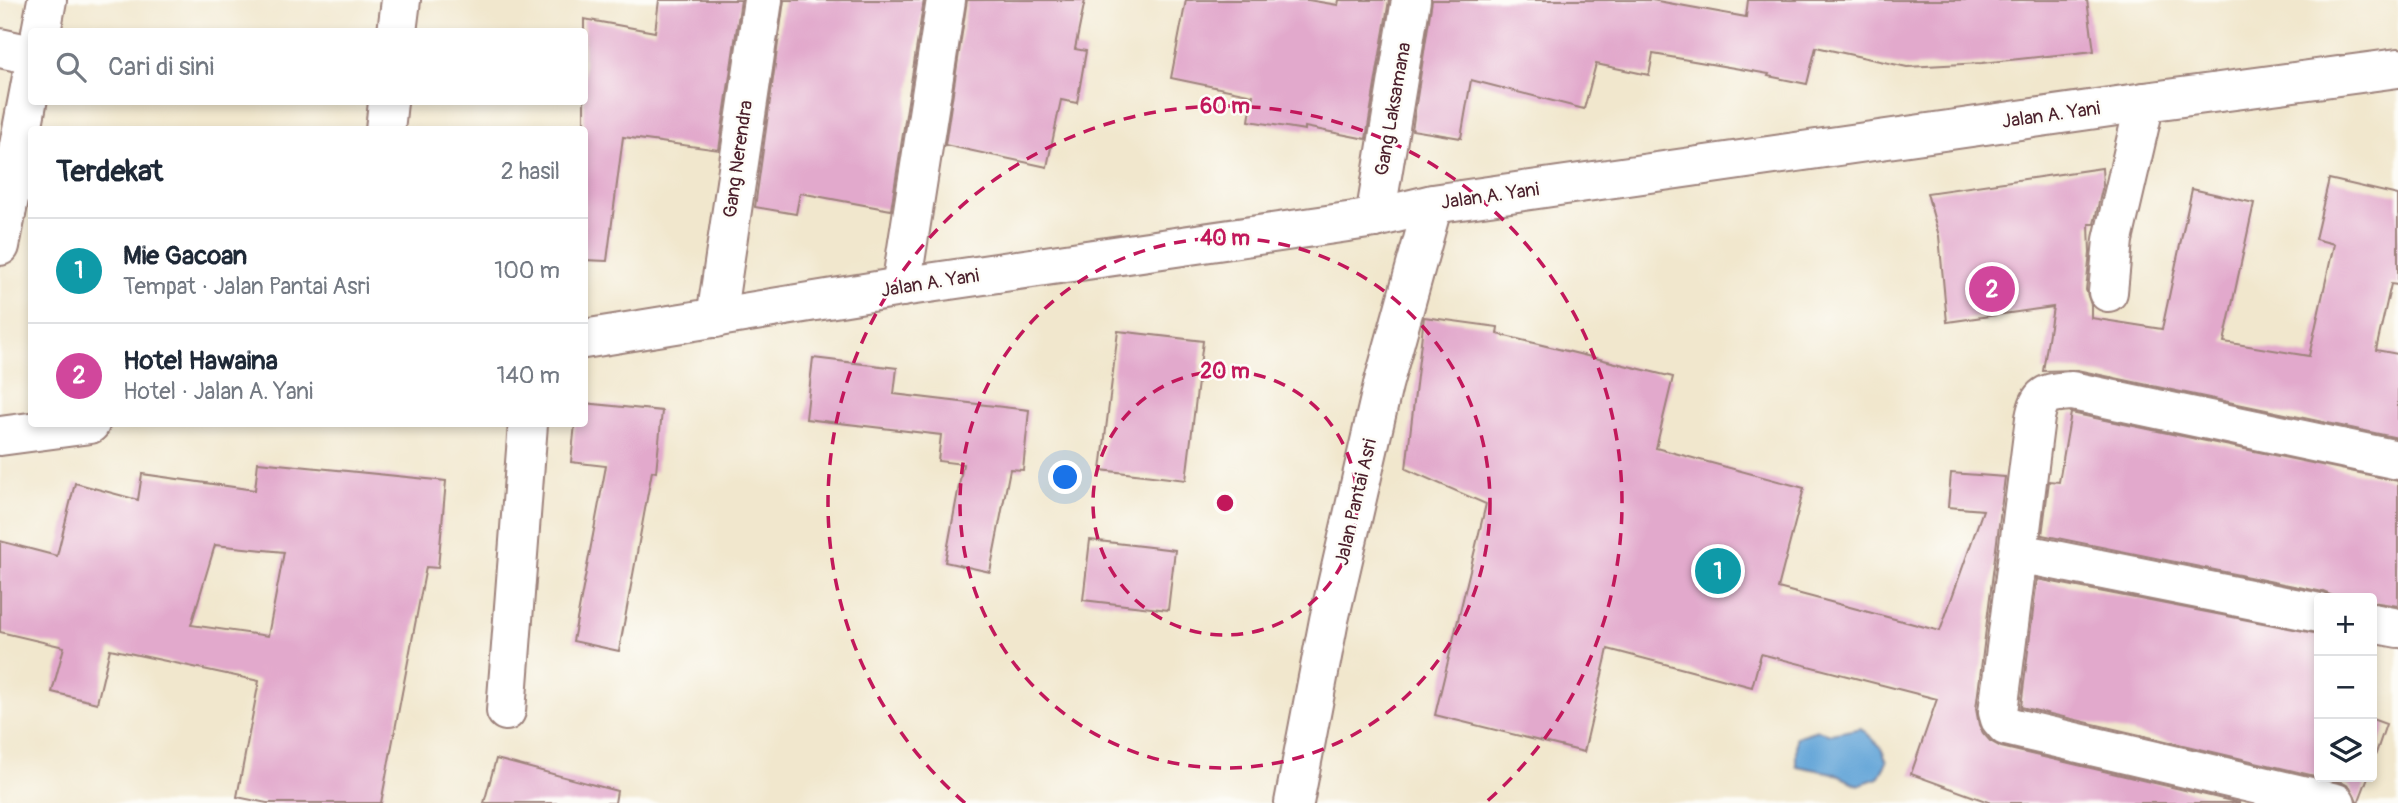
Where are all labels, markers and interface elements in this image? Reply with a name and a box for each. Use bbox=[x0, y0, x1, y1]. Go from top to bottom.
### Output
search box bbox=[28, 28, 588, 105]
street label: Gang Laksamana bbox=[1369, 40, 1417, 177]
icon: search bbox=[52, 48, 90, 86]
text: Cari di sini bbox=[108, 51, 214, 83]
text: 60 m bbox=[1200, 93, 1250, 120]
street label: Jalan A. Yani bbox=[2000, 96, 2102, 134]
street label: Gang Nerendra bbox=[718, 98, 758, 219]
text: Terdekat bbox=[56, 153, 163, 190]
text: 2 hasil bbox=[501, 157, 560, 186]
street label: Jalan A. Yani bbox=[1439, 177, 1541, 215]
text: 40 m bbox=[1200, 225, 1250, 252]
text: Mie Gacoan bbox=[123, 240, 247, 272]
text: 1 bbox=[75, 256, 84, 285]
text: 100 m bbox=[494, 256, 560, 285]
street label: Jalan A. Yani bbox=[879, 263, 981, 303]
pin: 2 bbox=[1969, 263, 2015, 315]
text: Tempat · Jalan Pantai Asri bbox=[123, 272, 370, 301]
text: Hotel Hawaina bbox=[123, 345, 278, 377]
text: 20 m bbox=[1200, 358, 1250, 385]
text: 2 bbox=[73, 361, 85, 390]
text: 140 m bbox=[497, 361, 560, 390]
text: Hotel · Jalan A. Yani bbox=[123, 377, 313, 406]
street label: Jalan Pantai Asri bbox=[1330, 436, 1382, 568]
your location bbox=[1048, 460, 1082, 494]
centre of rings bbox=[1213, 491, 1237, 515]
pin: 1 bbox=[1695, 545, 1741, 597]
map controls bbox=[2314, 593, 2377, 782]
button: + bbox=[2314, 593, 2377, 656]
button: − bbox=[2314, 656, 2377, 719]
button: layers bbox=[2314, 719, 2377, 782]

